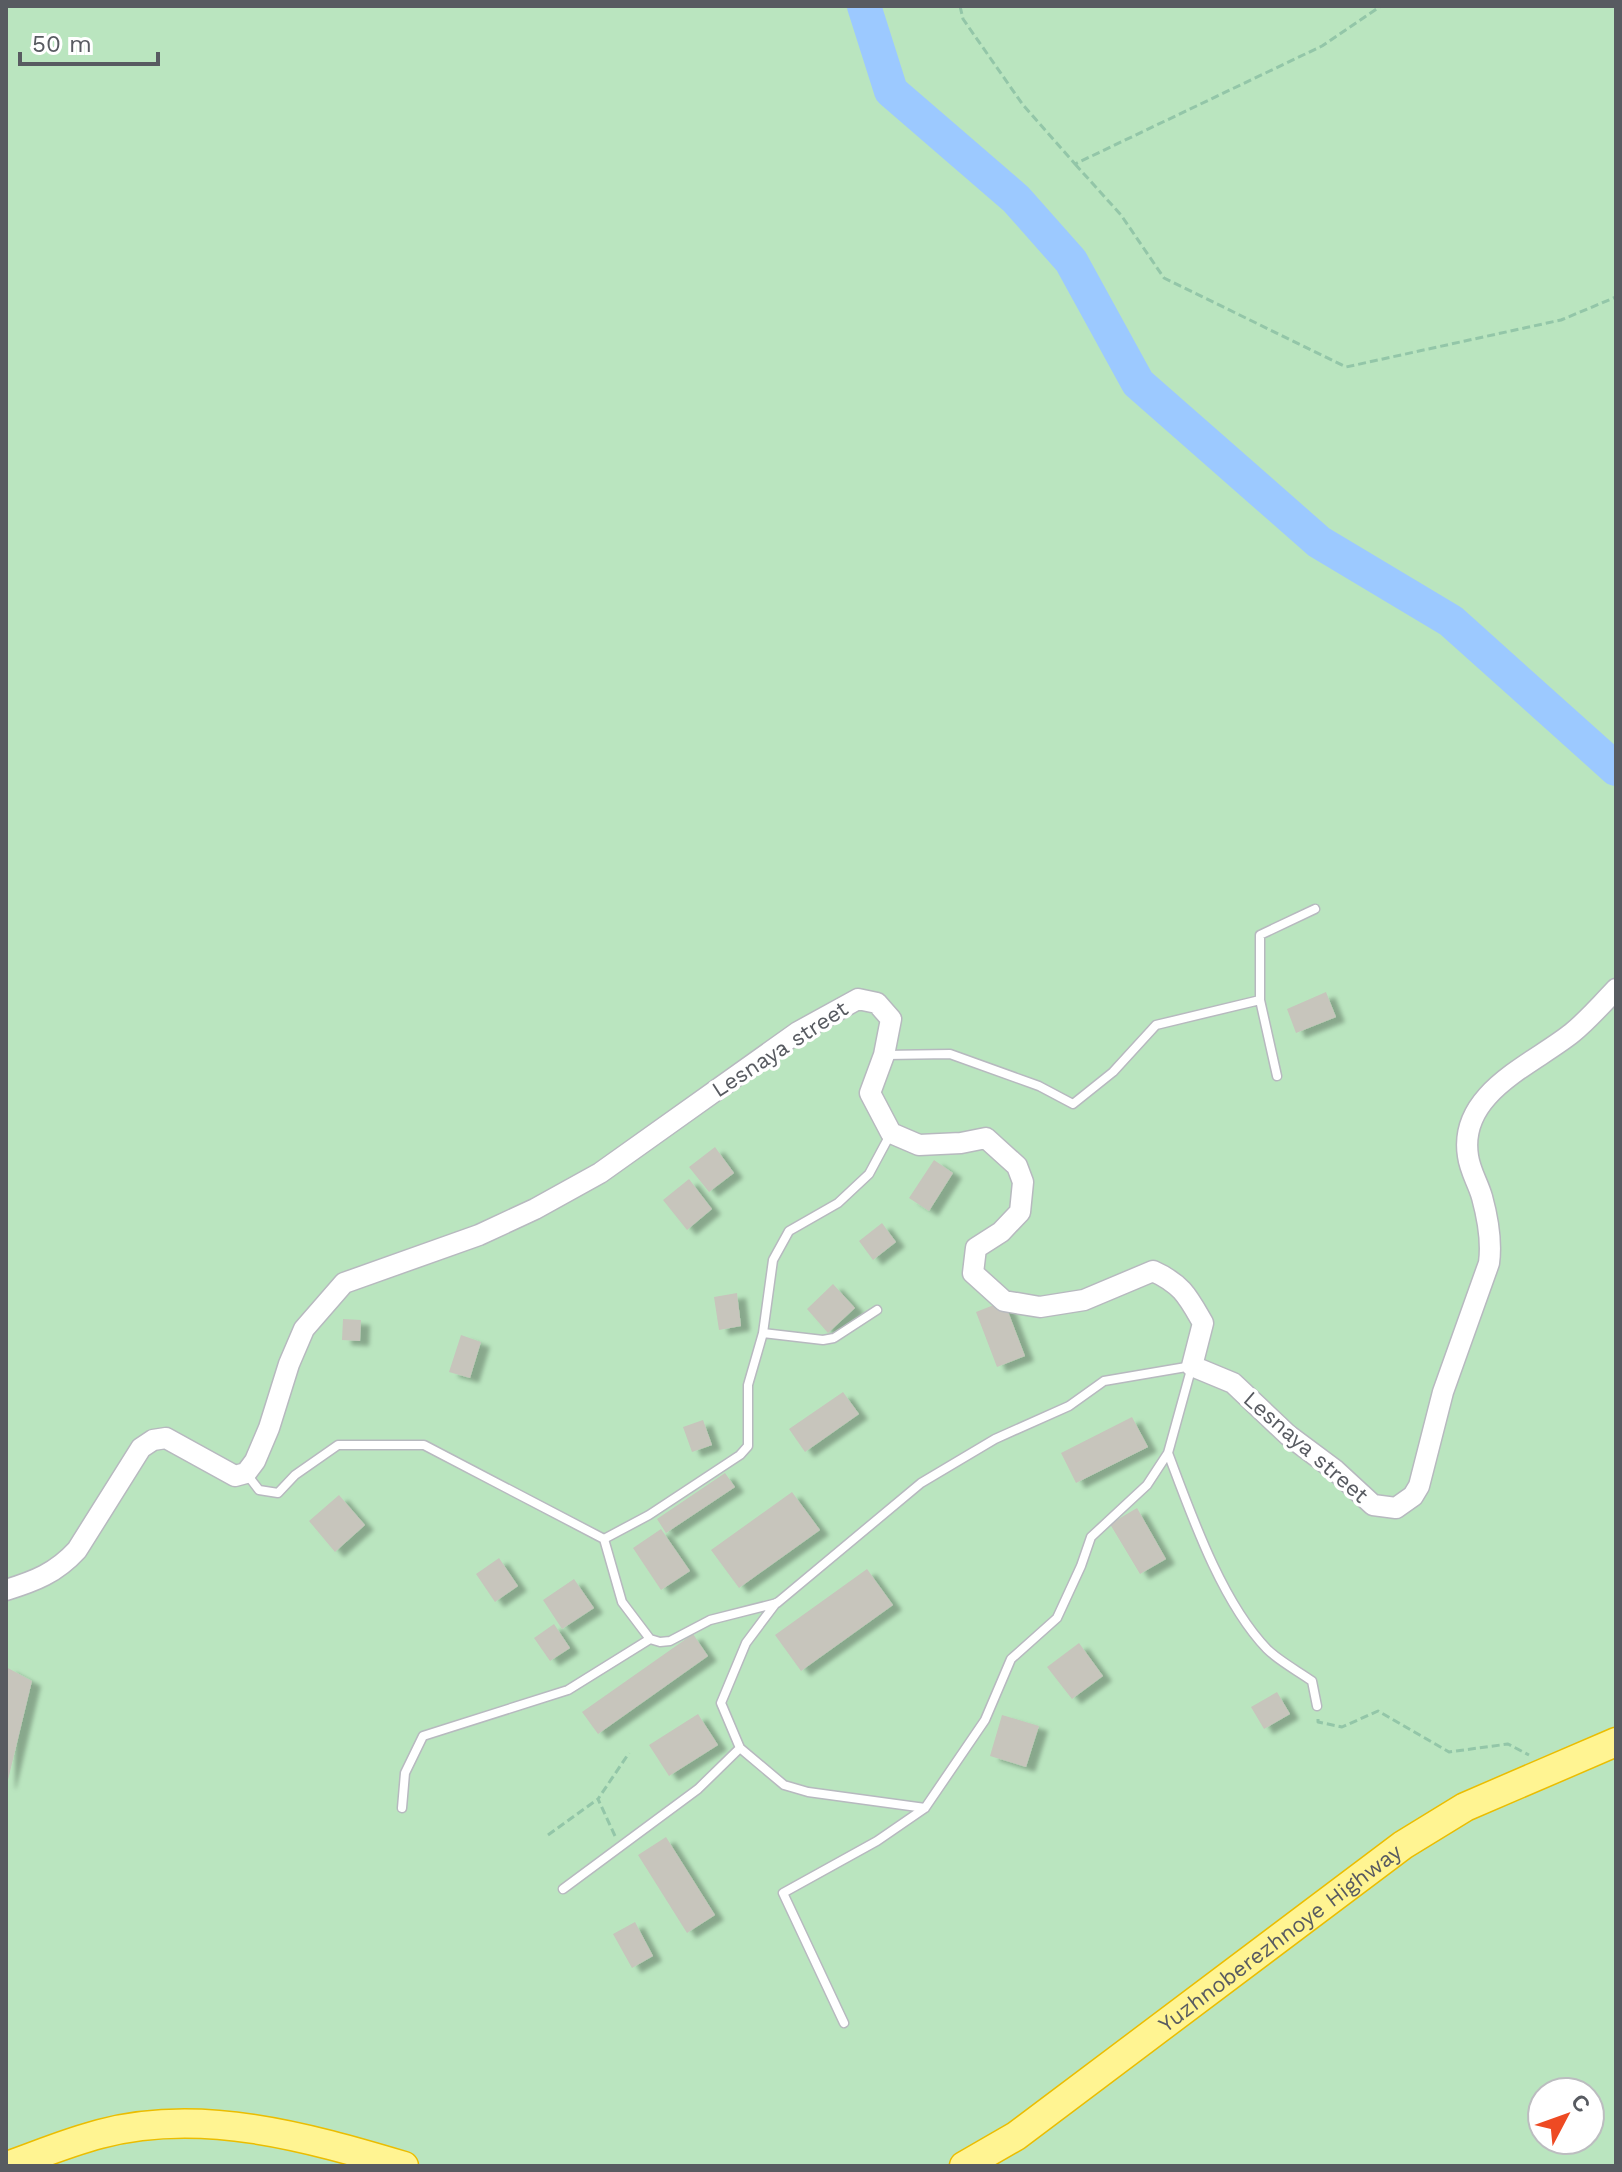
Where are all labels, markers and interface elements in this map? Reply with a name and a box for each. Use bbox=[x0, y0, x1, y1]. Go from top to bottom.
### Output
scale bar bbox=[20, 16, 158, 66]
text: 50 m bbox=[32, 30, 92, 58]
street label: Lesnaya street bbox=[707, 996, 853, 1102]
street label: Lesnaya street bbox=[1239, 1386, 1373, 1508]
street label: Yuzhnoberezhnoye Highway bbox=[1154, 1838, 1406, 2037]
north arrow bbox=[1526, 2076, 1606, 2156]
text: С bbox=[1566, 2089, 1595, 2117]

